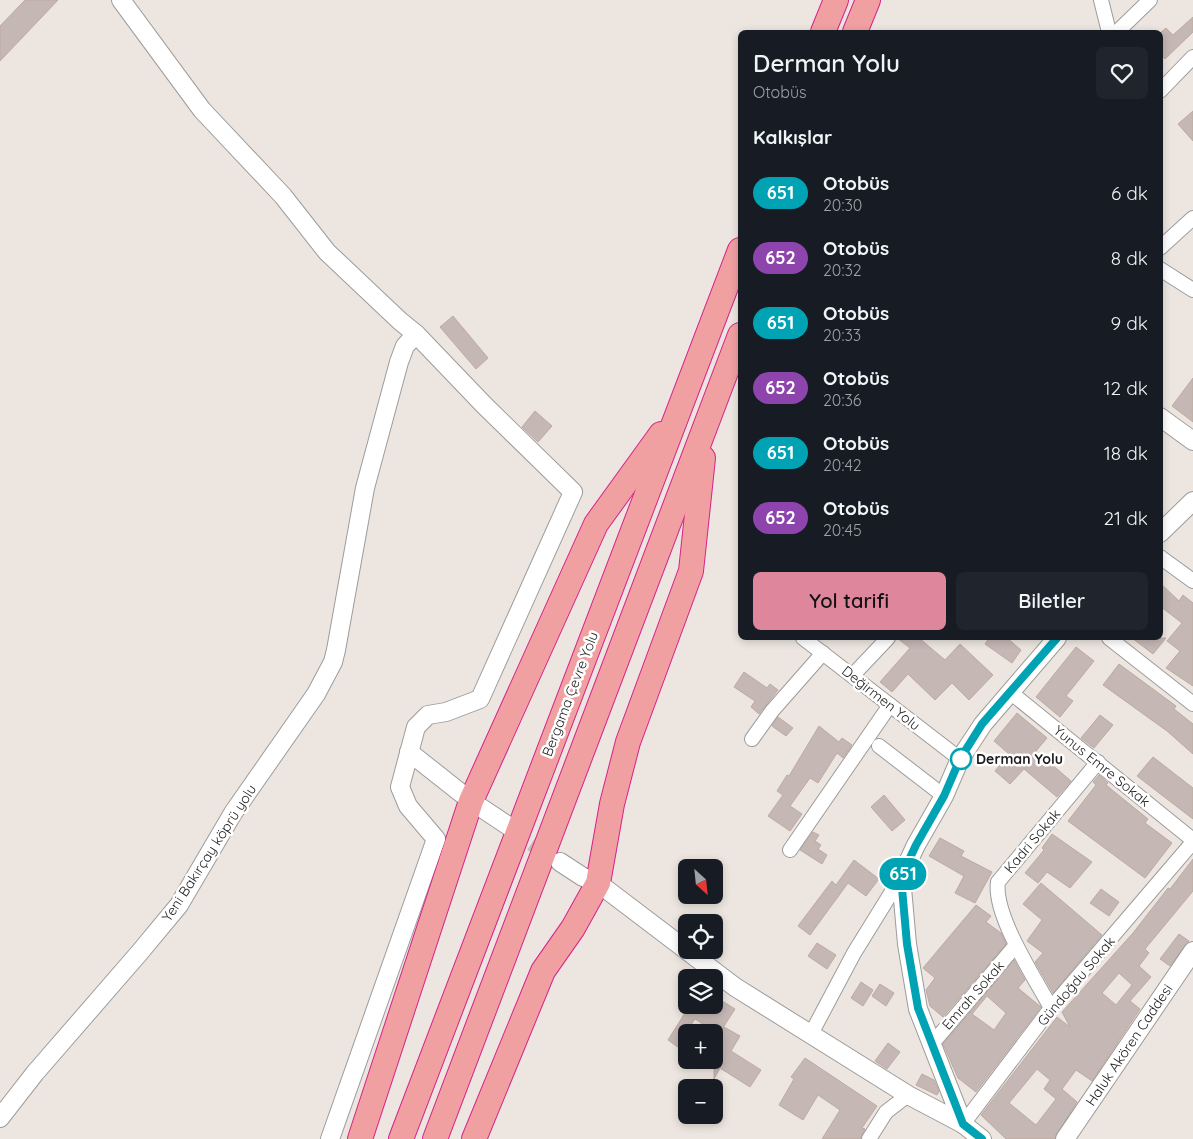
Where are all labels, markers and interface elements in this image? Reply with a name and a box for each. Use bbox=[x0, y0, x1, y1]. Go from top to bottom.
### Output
button: heart bbox=[1096, 47, 1148, 99]
text: Derman Yolu bbox=[753, 48, 900, 78]
text: Otobüs bbox=[753, 82, 807, 102]
text: Kalkışlar bbox=[753, 125, 832, 149]
text: Otobüs bbox=[823, 171, 889, 195]
text: 651 bbox=[767, 181, 794, 204]
text: 6 dk bbox=[1111, 181, 1148, 205]
text: 20:30 bbox=[823, 195, 862, 215]
text: Otobüs bbox=[823, 236, 889, 260]
text: 652 bbox=[765, 246, 796, 269]
text: 8 dk bbox=[1111, 246, 1148, 270]
text: 20:32 bbox=[823, 260, 862, 280]
text: Otobüs bbox=[823, 301, 889, 325]
text: 651 bbox=[767, 311, 794, 334]
text: 9 dk bbox=[1111, 311, 1148, 335]
text: 20:33 bbox=[823, 325, 861, 345]
text: Otobüs bbox=[823, 366, 889, 390]
text: 652 bbox=[765, 376, 796, 399]
text: 12 dk bbox=[1104, 376, 1148, 400]
text: 20:36 bbox=[823, 390, 861, 410]
text: Otobüs bbox=[823, 431, 889, 455]
text: 651 bbox=[767, 441, 794, 464]
text: 18 dk bbox=[1104, 441, 1148, 465]
text: 20:42 bbox=[823, 455, 862, 475]
text: Otobüs bbox=[823, 496, 889, 520]
text: 652 bbox=[765, 506, 796, 529]
text: 21 dk bbox=[1104, 506, 1148, 530]
text: 20:45 bbox=[823, 520, 862, 540]
button: Yol tarifi bbox=[753, 572, 946, 630]
button: Biletler bbox=[956, 572, 1148, 630]
street label: Bergama Çevre Yolu bbox=[538, 629, 602, 759]
street label: Değirmen Yolu bbox=[838, 662, 924, 734]
street label: Yunus Emre Sokak bbox=[1050, 721, 1154, 811]
marker: Derman Yolu bbox=[950, 748, 972, 770]
place label: Derman Yolu bbox=[976, 750, 1063, 768]
street label: Yeni Bakırçay köprü yolu bbox=[158, 781, 260, 925]
street label: Kadri Sokak bbox=[1000, 805, 1064, 877]
line badge: 651 bbox=[874, 858, 932, 890]
north arrow bbox=[678, 859, 722, 904]
map controls bbox=[678, 859, 723, 1124]
text: 651 bbox=[889, 862, 917, 885]
button: locate bbox=[678, 914, 723, 959]
street label: Gündoğdu Sokak bbox=[1033, 932, 1119, 1030]
street label: Emrah Sokak bbox=[938, 957, 1008, 1033]
button: layers bbox=[678, 969, 723, 1014]
street label: Haluk Akören Caddesi bbox=[1082, 981, 1176, 1109]
button: + bbox=[678, 1024, 723, 1069]
button: − bbox=[678, 1079, 723, 1124]

